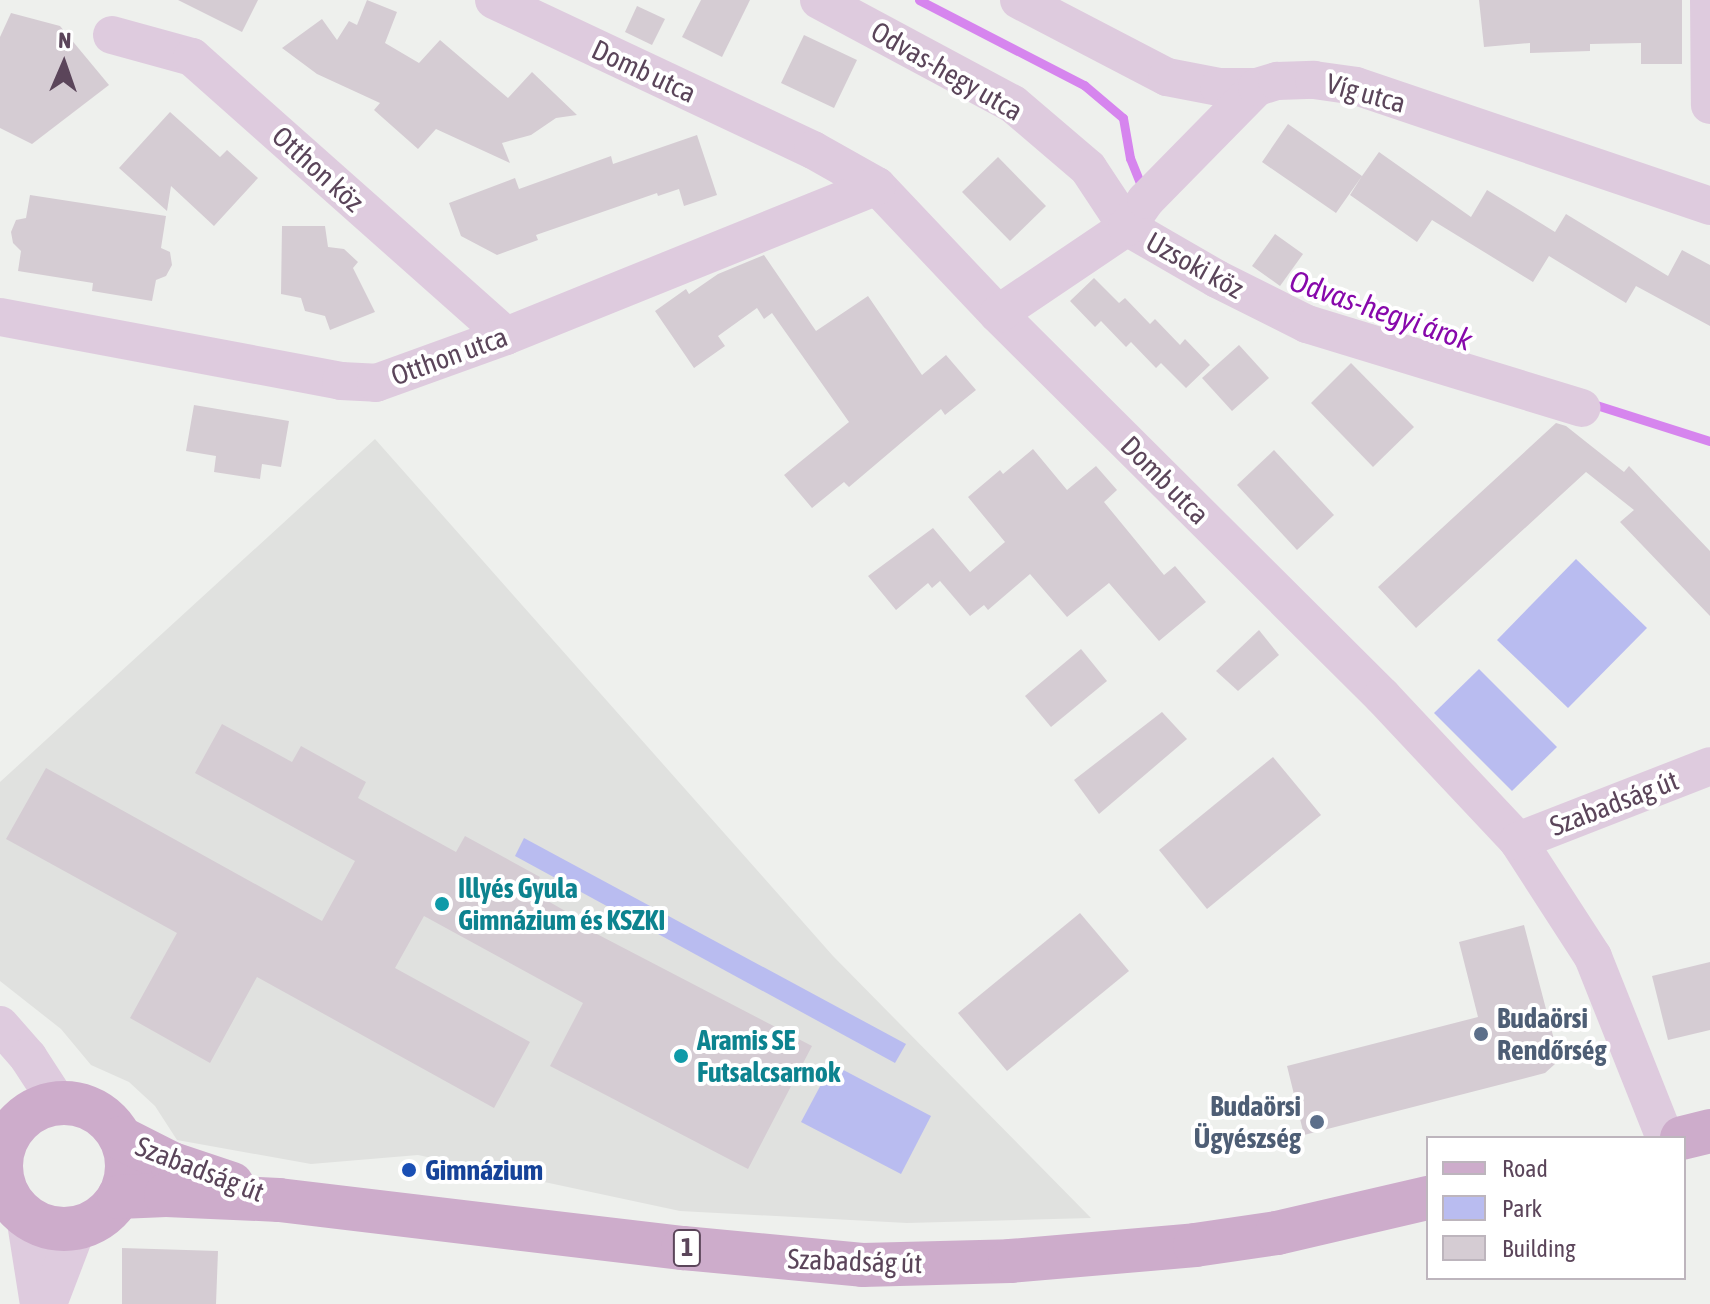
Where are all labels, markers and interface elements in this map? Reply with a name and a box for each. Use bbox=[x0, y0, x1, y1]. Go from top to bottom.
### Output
street label: Odvas-hegy utca bbox=[865, 14, 1029, 128]
north arrow bbox=[24, 24, 104, 104]
text: N bbox=[58, 27, 72, 53]
street label: Domb utca bbox=[587, 32, 701, 110]
street label: Víg utca bbox=[1323, 66, 1409, 120]
street label: Otthon köz bbox=[265, 119, 371, 219]
street label: Uzsoki köz bbox=[1140, 225, 1250, 305]
water label: Odvas-hegyi árok bbox=[1285, 262, 1477, 358]
street label: Otthon utca bbox=[386, 319, 512, 393]
street label: Domb utca bbox=[1114, 429, 1216, 531]
street label: Szabadság út bbox=[1545, 763, 1683, 843]
place label: Illyés Gyula Gimnázium és KSZKI bbox=[458, 871, 665, 937]
marker: Illyés Gyula Gimnázium és KSZKI bbox=[433, 895, 451, 913]
place label: Budaörsi Rendőrség bbox=[1497, 1001, 1607, 1067]
place label: Aramis SE Futsalcsarnok bbox=[697, 1023, 840, 1089]
marker: Budaörsi Rendőrség bbox=[1472, 1025, 1490, 1043]
marker: Aramis SE Futsalcsarnok bbox=[672, 1047, 690, 1065]
place label: Budaörsi Ügyészség bbox=[1194, 1089, 1301, 1155]
marker: Budaörsi Ügyészség bbox=[1308, 1113, 1326, 1131]
street label: Szabadság út bbox=[131, 1129, 269, 1209]
legend bbox=[1426, 1136, 1686, 1280]
place label: Gimnázium bbox=[425, 1153, 543, 1187]
text: Road bbox=[1502, 1155, 1548, 1182]
marker: Gimnázium bbox=[400, 1161, 418, 1179]
text: Park bbox=[1502, 1195, 1542, 1222]
road number: 1 bbox=[671, 1226, 703, 1270]
text: Building bbox=[1502, 1235, 1575, 1262]
street label: Szabadság út bbox=[787, 1242, 923, 1280]

